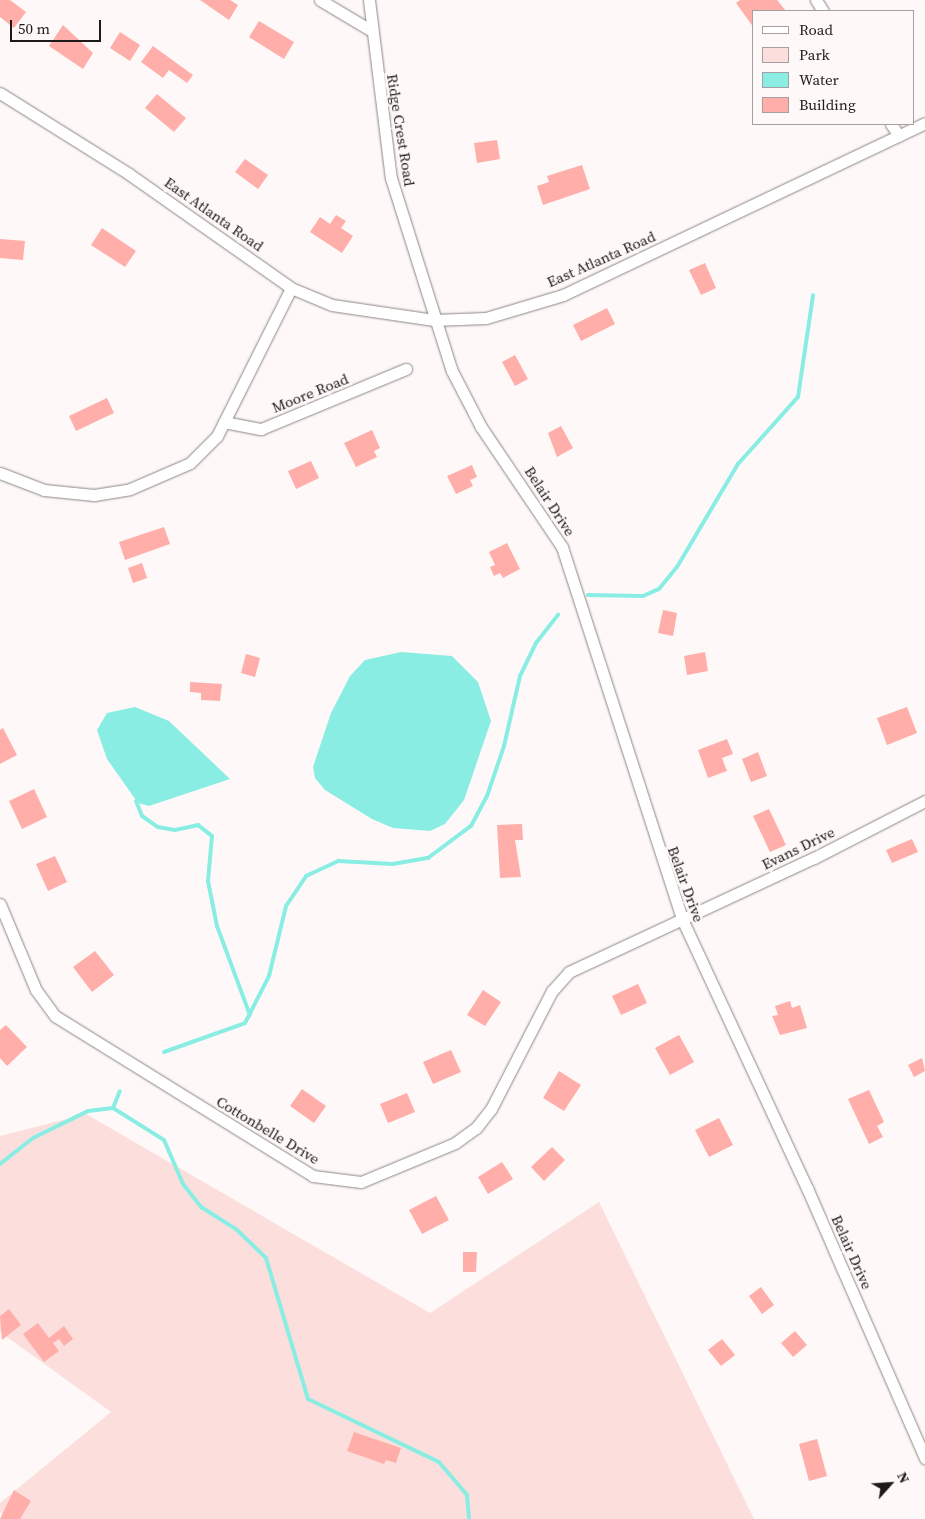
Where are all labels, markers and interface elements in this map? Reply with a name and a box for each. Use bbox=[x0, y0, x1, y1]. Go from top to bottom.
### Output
scale bar bbox=[12, 10, 104, 42]
legend bbox=[752, 10, 915, 125]
text: 50 m bbox=[18, 18, 50, 39]
text: Road bbox=[799, 19, 833, 40]
text: Park bbox=[799, 44, 830, 65]
text: Water bbox=[799, 69, 839, 90]
street label: Ridge Crest Road bbox=[383, 73, 419, 187]
text: Building bbox=[799, 94, 856, 115]
street label: East Atlanta Road bbox=[161, 173, 267, 255]
street label: East Atlanta Road bbox=[544, 227, 658, 291]
street label: Moore Road bbox=[269, 369, 351, 417]
street label: Belair Drive bbox=[521, 463, 579, 539]
street label: Evans Drive bbox=[759, 823, 837, 873]
street label: Belair Drive bbox=[664, 844, 708, 924]
street label: Cottonbelle Drive bbox=[213, 1092, 323, 1168]
street label: Belair Drive bbox=[828, 1212, 876, 1292]
north arrow bbox=[865, 1459, 915, 1509]
text: N bbox=[892, 1468, 915, 1486]

